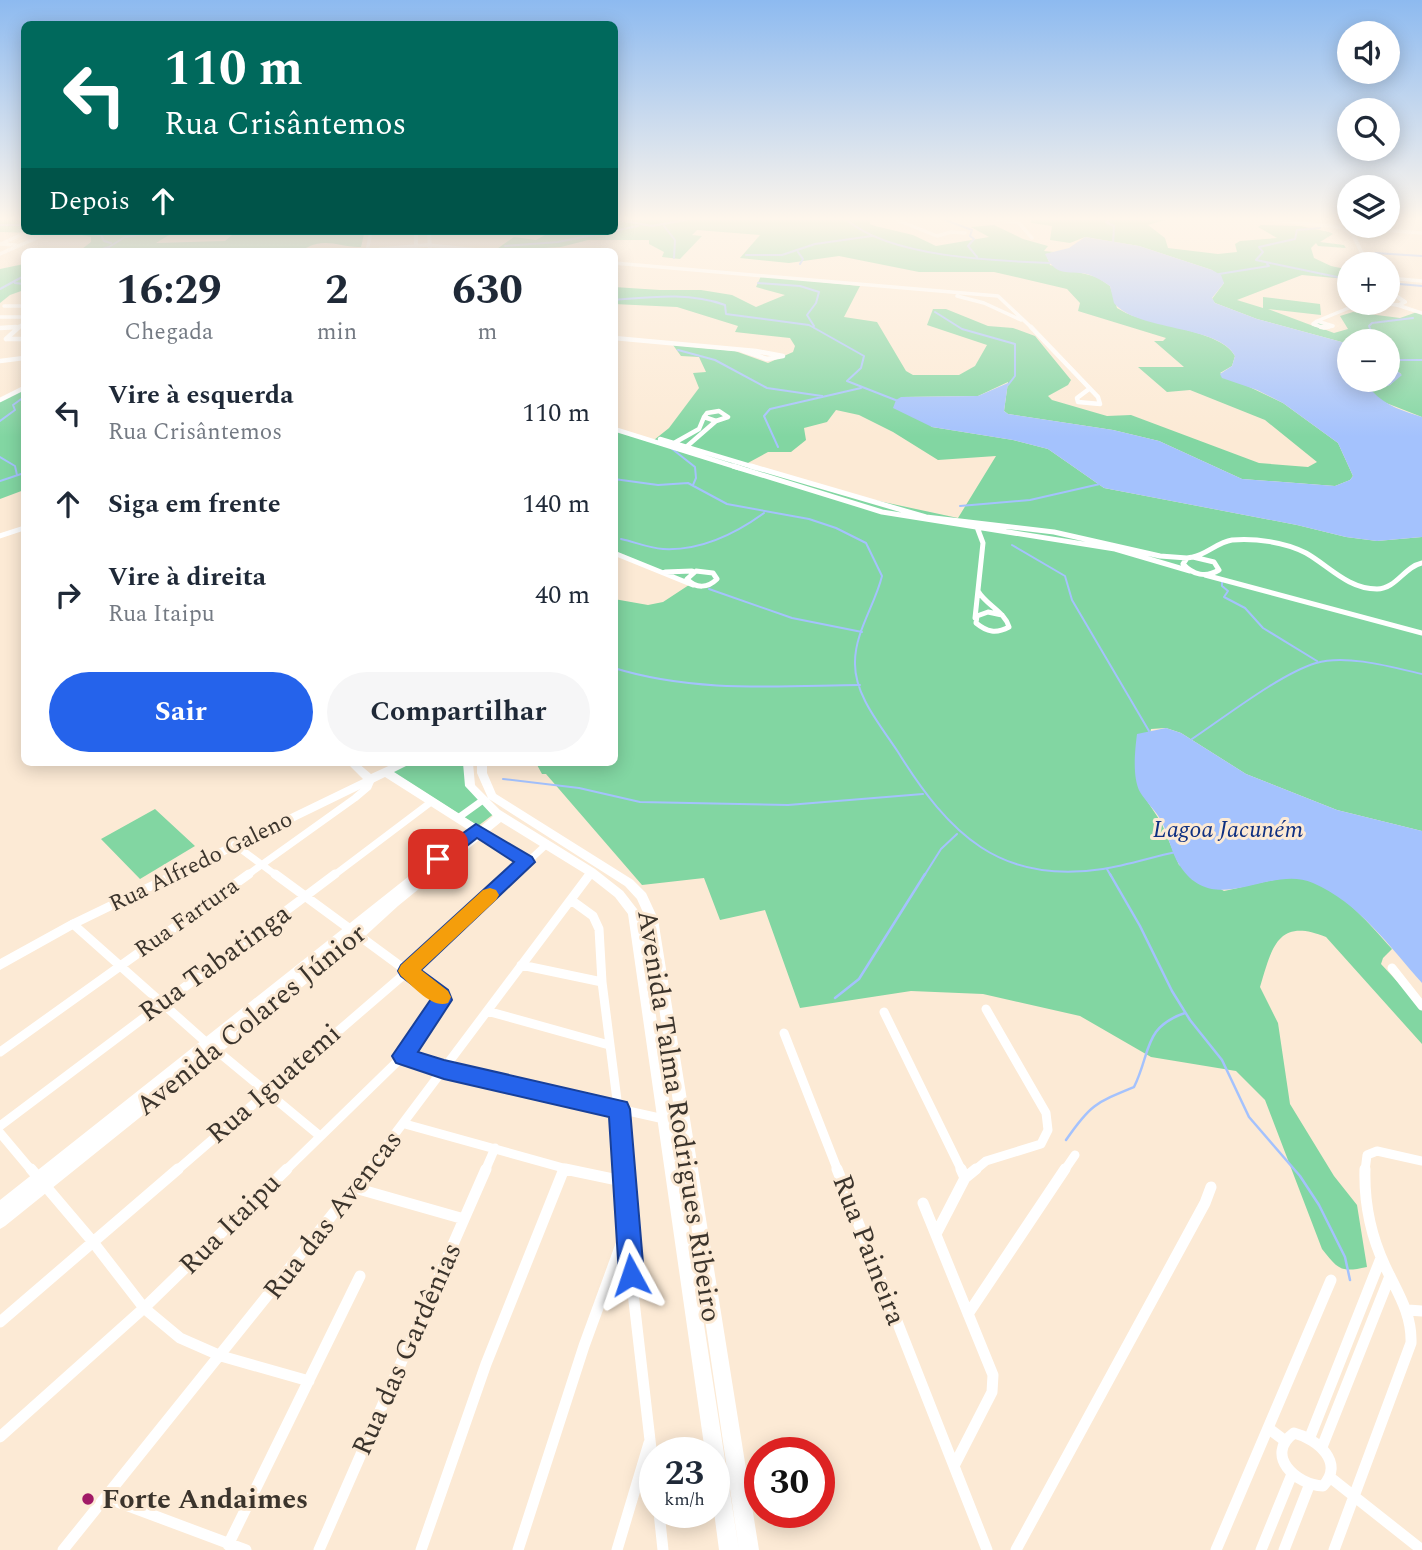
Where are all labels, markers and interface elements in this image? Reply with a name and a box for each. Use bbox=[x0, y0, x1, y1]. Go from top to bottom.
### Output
map controls bbox=[1337, 21, 1400, 392]
button: sound bbox=[1337, 21, 1400, 84]
text: 110 m bbox=[164, 32, 303, 107]
icon: left bbox=[49, 49, 140, 140]
button: search bbox=[1337, 98, 1400, 161]
text: Rua Crisântemos bbox=[164, 100, 406, 149]
button: layers bbox=[1337, 175, 1400, 238]
text: Depois bbox=[49, 181, 130, 221]
icon: ahead bbox=[144, 182, 182, 220]
button: + bbox=[1337, 252, 1400, 315]
text: 16:29 bbox=[116, 259, 222, 322]
text: 2 bbox=[325, 259, 349, 322]
text: 630 bbox=[452, 259, 523, 322]
text: Chegada bbox=[124, 315, 213, 350]
text: min bbox=[317, 315, 357, 350]
text: m bbox=[478, 315, 497, 350]
button: − bbox=[1337, 329, 1400, 392]
text: Vire à esquerda bbox=[108, 375, 294, 415]
text: 110 m bbox=[522, 393, 590, 433]
icon: left bbox=[49, 394, 87, 432]
text: Rua Crisântemos bbox=[108, 415, 282, 450]
text: Siga em frente bbox=[108, 484, 281, 524]
text: 140 m bbox=[522, 484, 590, 524]
icon: ahead bbox=[49, 485, 87, 523]
text: Vire à direita bbox=[108, 557, 266, 597]
text: 40 m bbox=[535, 575, 590, 615]
icon: right bbox=[49, 576, 87, 614]
text: Rua Itaipu bbox=[108, 597, 215, 632]
button: Sair bbox=[49, 672, 313, 752]
button: Compartilhar bbox=[327, 672, 590, 752]
street label: Rua Alfredo Galeno bbox=[103, 802, 299, 922]
water label: Lagoa Jacuném bbox=[1153, 812, 1304, 848]
pin bbox=[408, 829, 468, 889]
icon: arrive bbox=[419, 840, 457, 878]
street label: Rua Fartura bbox=[127, 869, 247, 967]
street label: Rua Tabatinga bbox=[130, 893, 300, 1033]
street label: Avenida Talma Rodrigues Ribeiro bbox=[625, 907, 733, 1325]
street label: Avenida Colares Júnior bbox=[126, 913, 376, 1127]
street label: Rua Iguatemi bbox=[197, 1013, 351, 1155]
street label: Rua das Avencas bbox=[253, 1121, 413, 1309]
street label: Rua Itaipu bbox=[169, 1163, 291, 1285]
street label: Rua Paineira bbox=[821, 1168, 918, 1332]
street label: Rua das Gardênias bbox=[341, 1235, 473, 1463]
position arrow bbox=[594, 1238, 668, 1312]
speed limit sign: 30 bbox=[744, 1437, 835, 1528]
text: 23 bbox=[665, 1447, 704, 1500]
place label: Forte Andaimes bbox=[102, 1478, 308, 1521]
text: km/h bbox=[664, 1486, 705, 1513]
marker: Forte Andaimes bbox=[80, 1491, 96, 1507]

